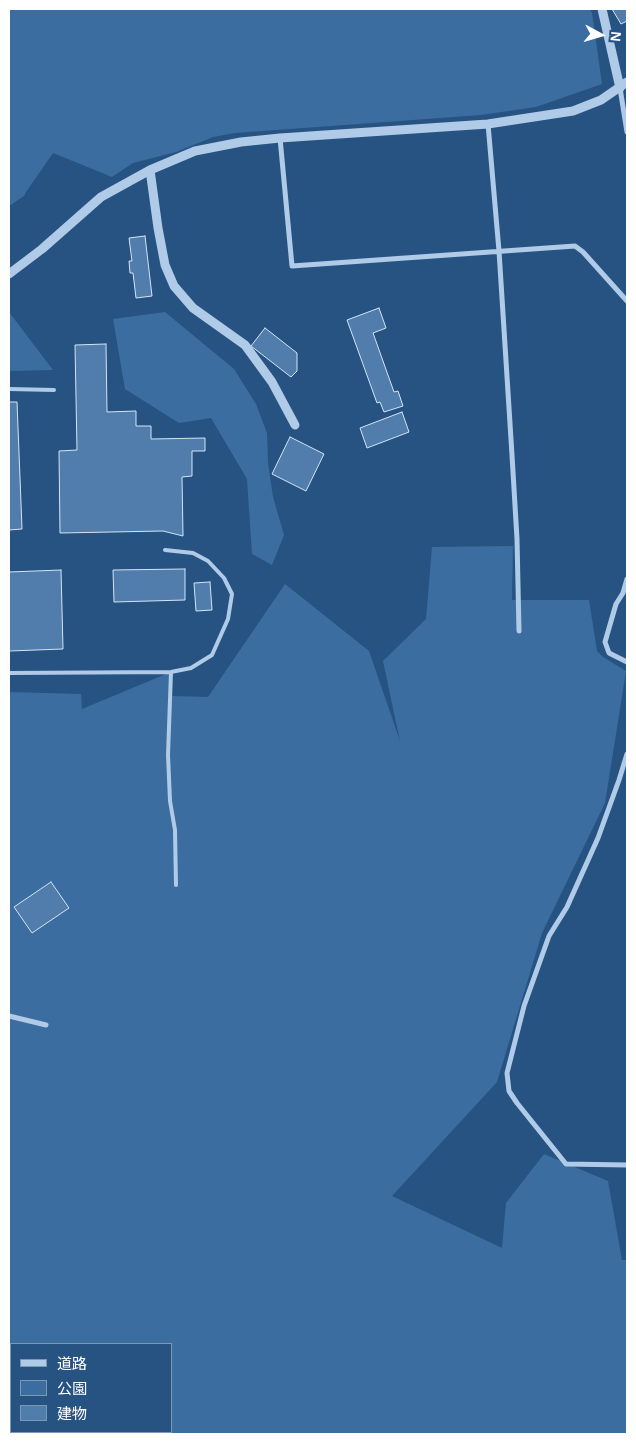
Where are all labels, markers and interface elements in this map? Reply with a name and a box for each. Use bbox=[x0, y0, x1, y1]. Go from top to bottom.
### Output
north arrow bbox=[576, 10, 626, 60]
text: N bbox=[607, 31, 624, 42]
legend bbox=[10, 1343, 172, 1433]
text: 道路 bbox=[57, 1355, 87, 1372]
text: 公園 bbox=[57, 1380, 87, 1397]
text: 建物 bbox=[57, 1405, 87, 1422]

